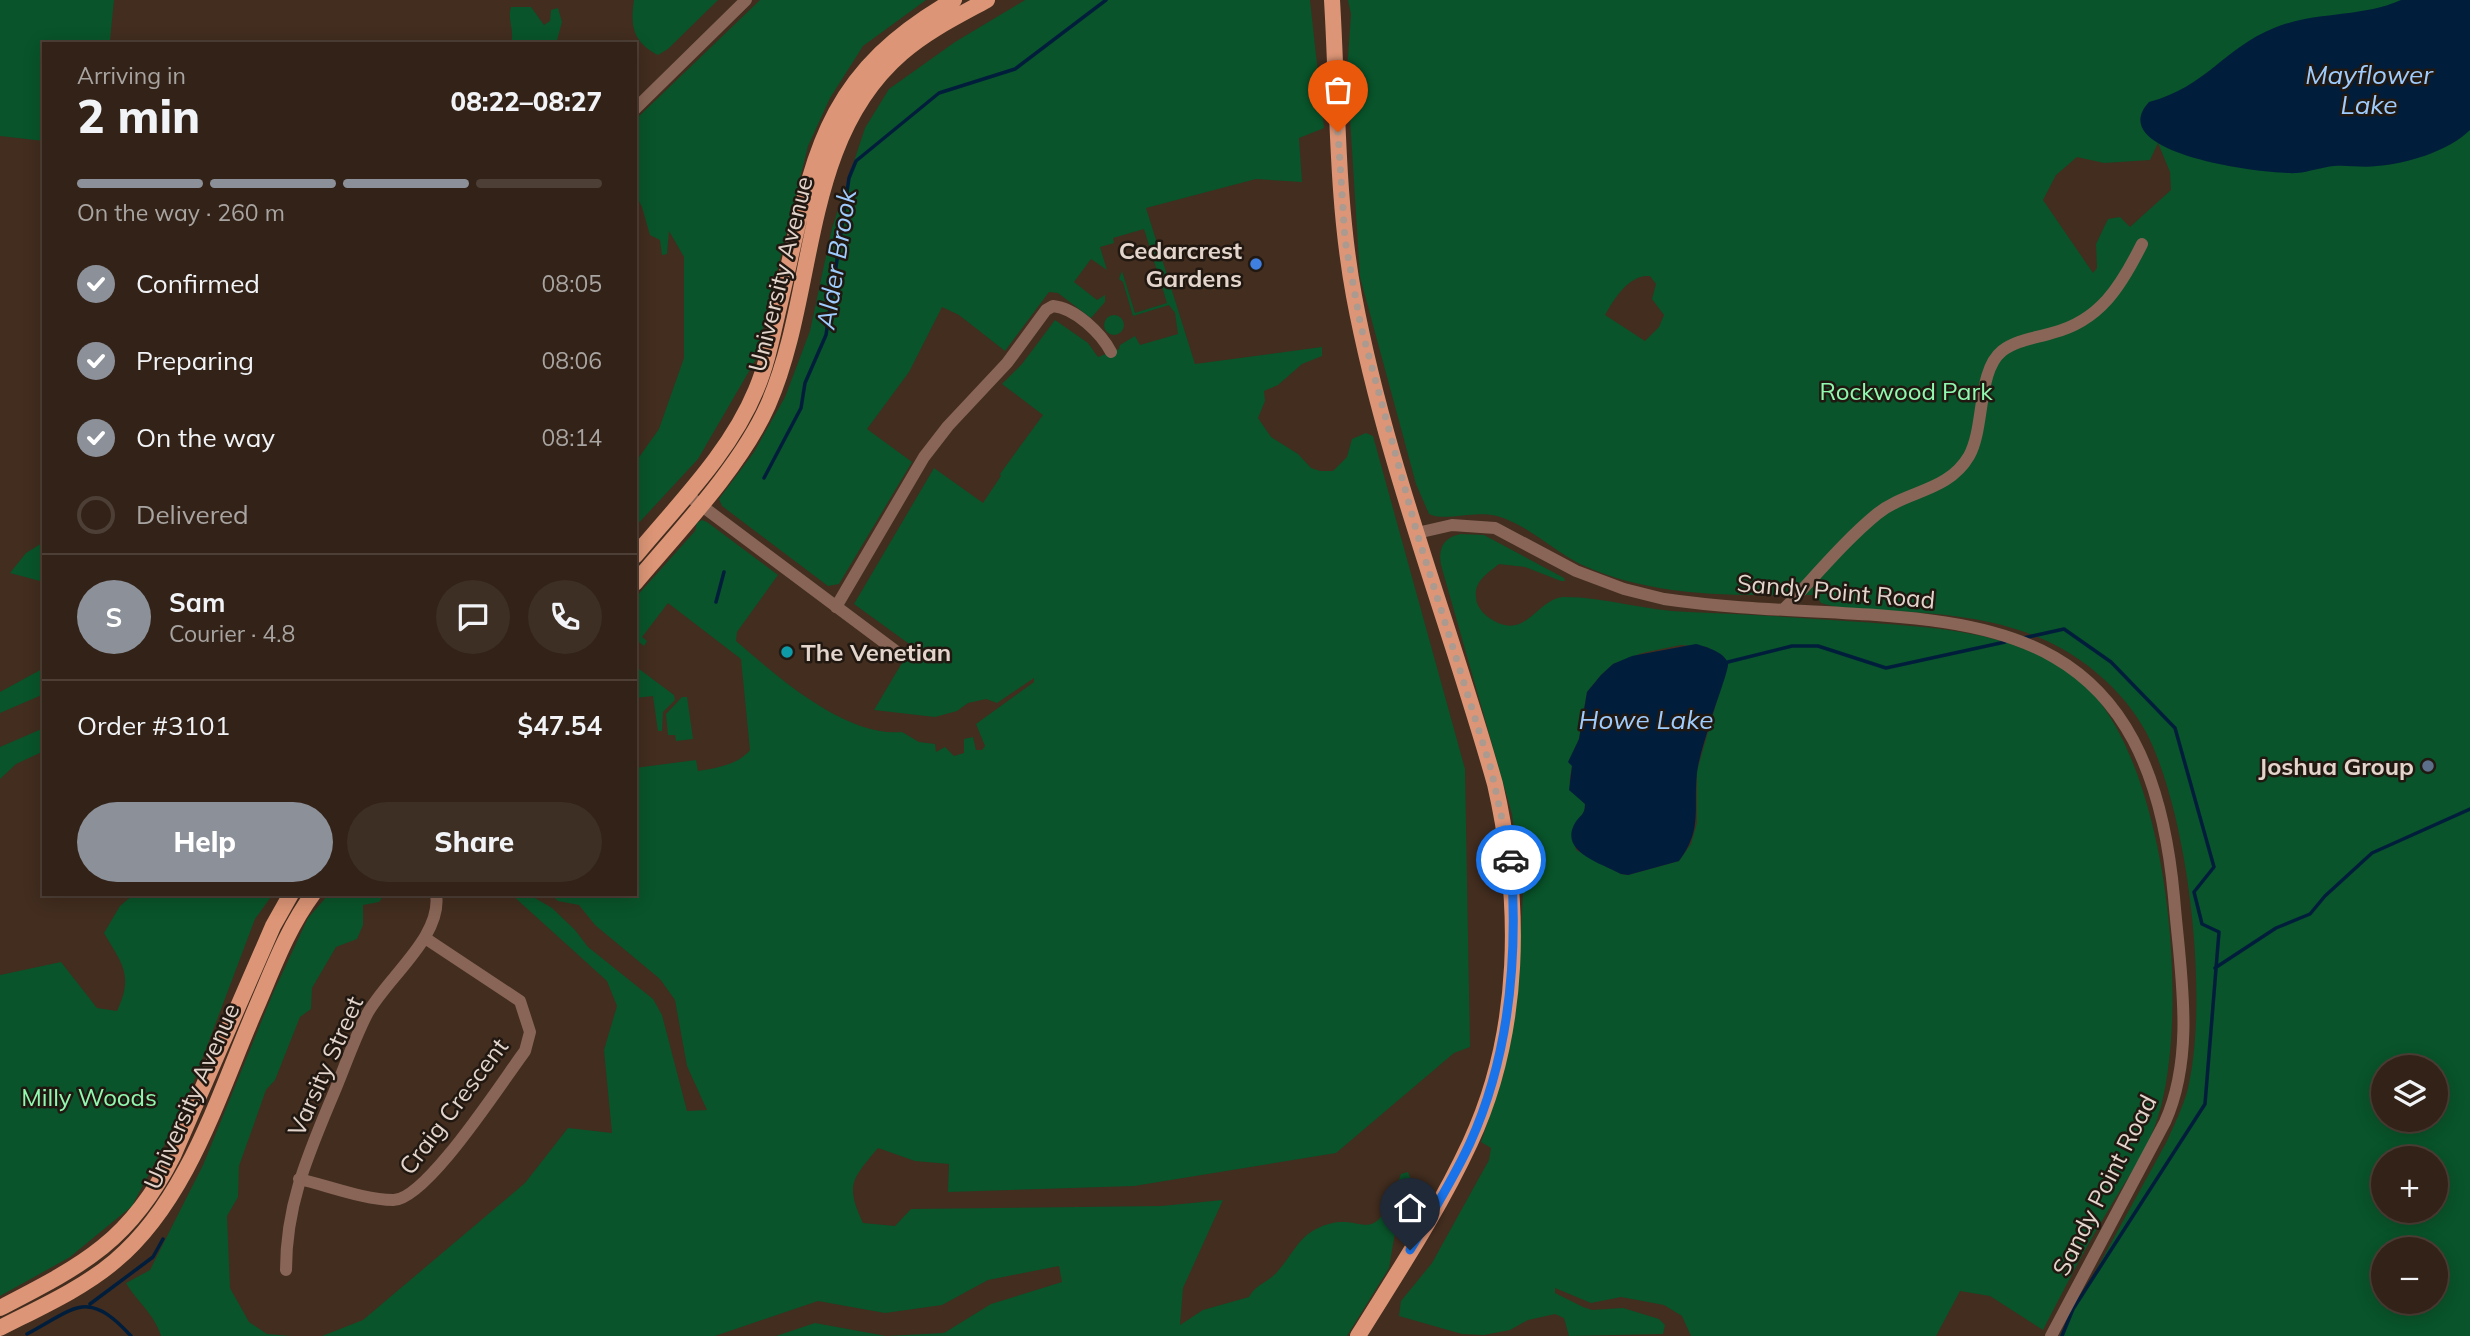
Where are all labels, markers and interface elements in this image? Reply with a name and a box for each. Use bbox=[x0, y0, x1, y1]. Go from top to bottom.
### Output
water label: Mayflower Lake bbox=[2305, 58, 2434, 121]
pin bbox=[1308, 60, 1368, 132]
text: Arriving in bbox=[77, 61, 186, 90]
icon: bag bbox=[1319, 71, 1357, 109]
text: 08:22–08:27 bbox=[451, 85, 602, 118]
text: 2 min bbox=[77, 87, 200, 145]
street label: University Avenue bbox=[741, 173, 819, 375]
water label: Alder Brook bbox=[808, 186, 863, 332]
text: On the way · 260 m bbox=[77, 198, 285, 227]
place label: Cedarcrest Gardens bbox=[1119, 235, 1242, 293]
marker: Cedarcrest Gardens bbox=[1248, 256, 1264, 272]
icon: check bbox=[77, 265, 115, 303]
text: Confirmed bbox=[136, 267, 260, 300]
text: 08:05 bbox=[542, 269, 602, 298]
icon: check bbox=[77, 342, 115, 380]
text: Preparing bbox=[136, 344, 254, 377]
text: 08:06 bbox=[542, 346, 602, 375]
park label: Rockwood Park bbox=[1819, 376, 1993, 406]
icon: check bbox=[77, 419, 115, 457]
text: On the way bbox=[136, 421, 275, 454]
text: 08:14 bbox=[542, 423, 602, 452]
text: Delivered bbox=[136, 498, 249, 531]
street label: Sandy Point Road bbox=[1736, 567, 1936, 615]
button: chat bbox=[436, 580, 510, 654]
button: phone bbox=[528, 580, 602, 654]
text: Sam bbox=[169, 586, 225, 619]
text: S bbox=[106, 601, 122, 634]
text: Courier · 4.8 bbox=[169, 619, 295, 648]
place label: The Venetian bbox=[801, 637, 951, 667]
marker: The Venetian bbox=[779, 644, 795, 660]
water label: Howe Lake bbox=[1579, 703, 1713, 736]
text: Order #3101 bbox=[77, 709, 230, 742]
text: $47.54 bbox=[518, 709, 602, 742]
place label: Joshua Group bbox=[2258, 751, 2414, 781]
marker: Joshua Group bbox=[2420, 758, 2436, 774]
button: Help bbox=[77, 802, 333, 882]
button: Share bbox=[347, 802, 602, 882]
courier bbox=[1476, 825, 1546, 895]
icon: car bbox=[1492, 841, 1530, 879]
street label: Varsity Street bbox=[281, 991, 369, 1141]
street label: University Avenue bbox=[137, 998, 245, 1194]
street label: Craig Crescent bbox=[392, 1032, 514, 1180]
map controls bbox=[2371, 1055, 2448, 1314]
button: layers bbox=[2371, 1055, 2448, 1132]
park label: Milly Woods bbox=[21, 1082, 157, 1112]
street label: Sandy Point Road bbox=[2045, 1090, 2163, 1280]
button: + bbox=[2371, 1146, 2448, 1223]
pin bbox=[1380, 1178, 1440, 1250]
icon: home bbox=[1391, 1189, 1429, 1227]
button: − bbox=[2371, 1237, 2448, 1314]

